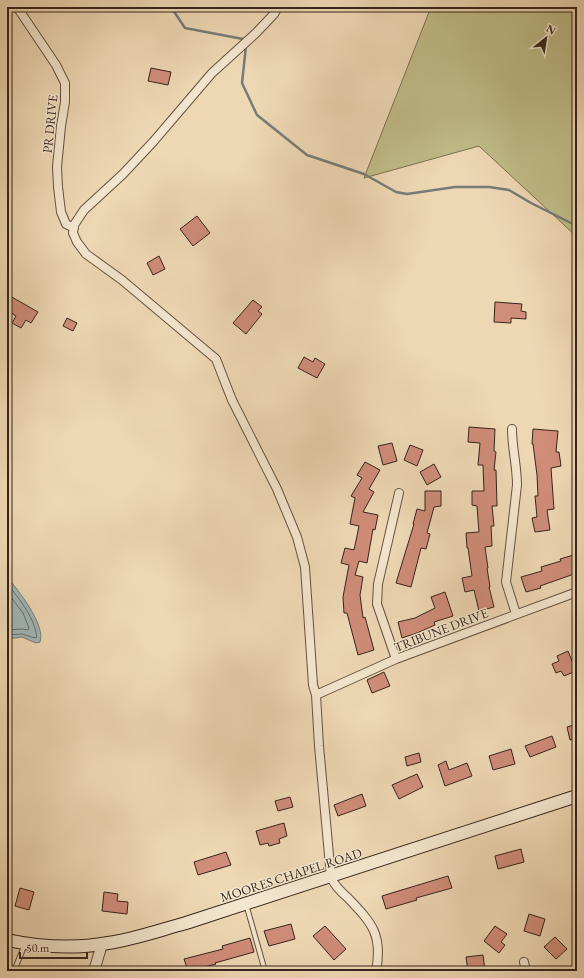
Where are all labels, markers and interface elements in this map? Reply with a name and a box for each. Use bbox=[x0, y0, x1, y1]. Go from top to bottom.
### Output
north arrow bbox=[526, 18, 566, 58]
text: N bbox=[544, 21, 558, 38]
street label: PR DRIVE bbox=[38, 94, 62, 154]
street label: TRIBUNE DRIVE bbox=[392, 604, 490, 656]
street label: MOORES CHAPEL ROAD bbox=[218, 844, 364, 906]
scale bar bbox=[20, 934, 87, 960]
text: 50 m bbox=[26, 940, 50, 956]

